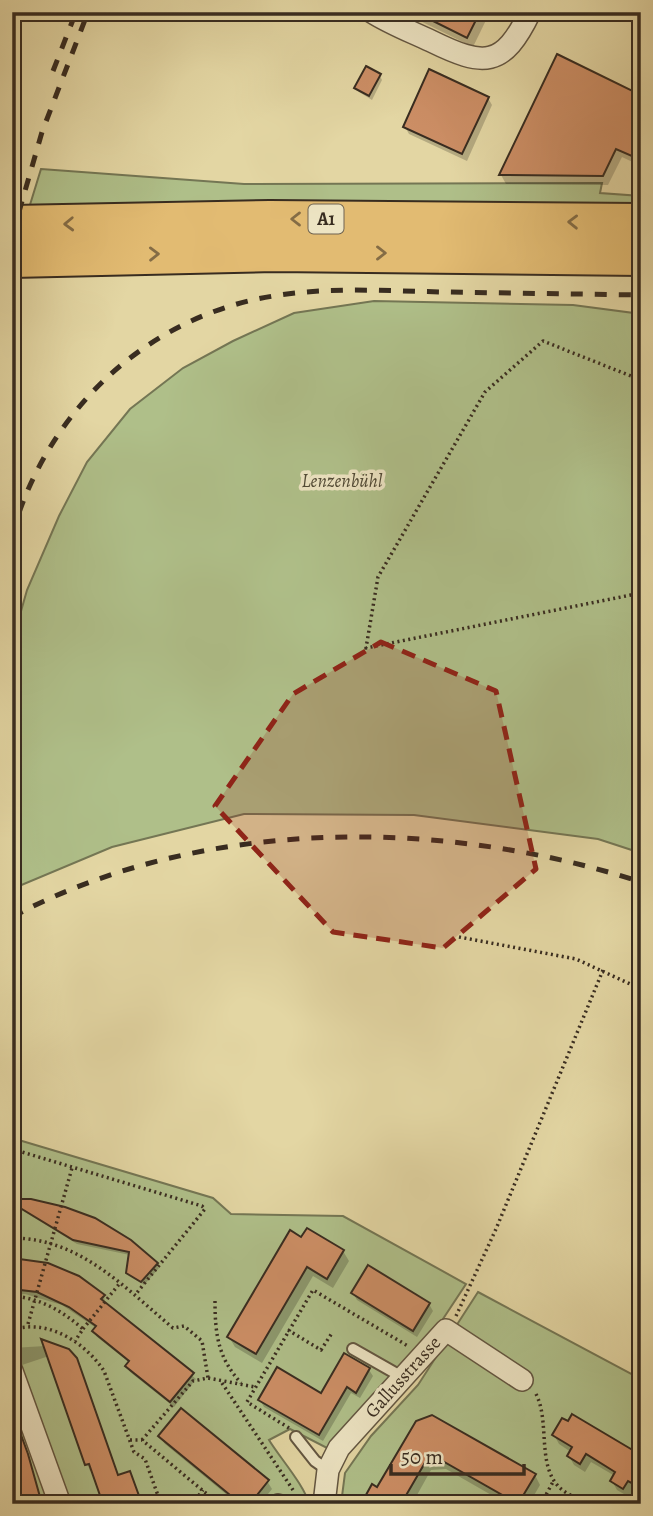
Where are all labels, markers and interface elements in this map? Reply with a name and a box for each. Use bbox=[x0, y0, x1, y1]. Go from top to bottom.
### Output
road number: A1 bbox=[308, 204, 344, 233]
one-way arrow bbox=[290, 212, 301, 227]
one-way arrow bbox=[567, 214, 577, 230]
one-way arrow bbox=[63, 216, 74, 231]
one-way arrow bbox=[377, 245, 387, 261]
one-way arrow bbox=[149, 246, 160, 262]
park label: Lenzenbühl bbox=[301, 468, 383, 494]
street label: Gallusstrasse bbox=[359, 1330, 447, 1424]
scale bar bbox=[391, 1432, 524, 1476]
text: 50 m bbox=[401, 1443, 443, 1471]

